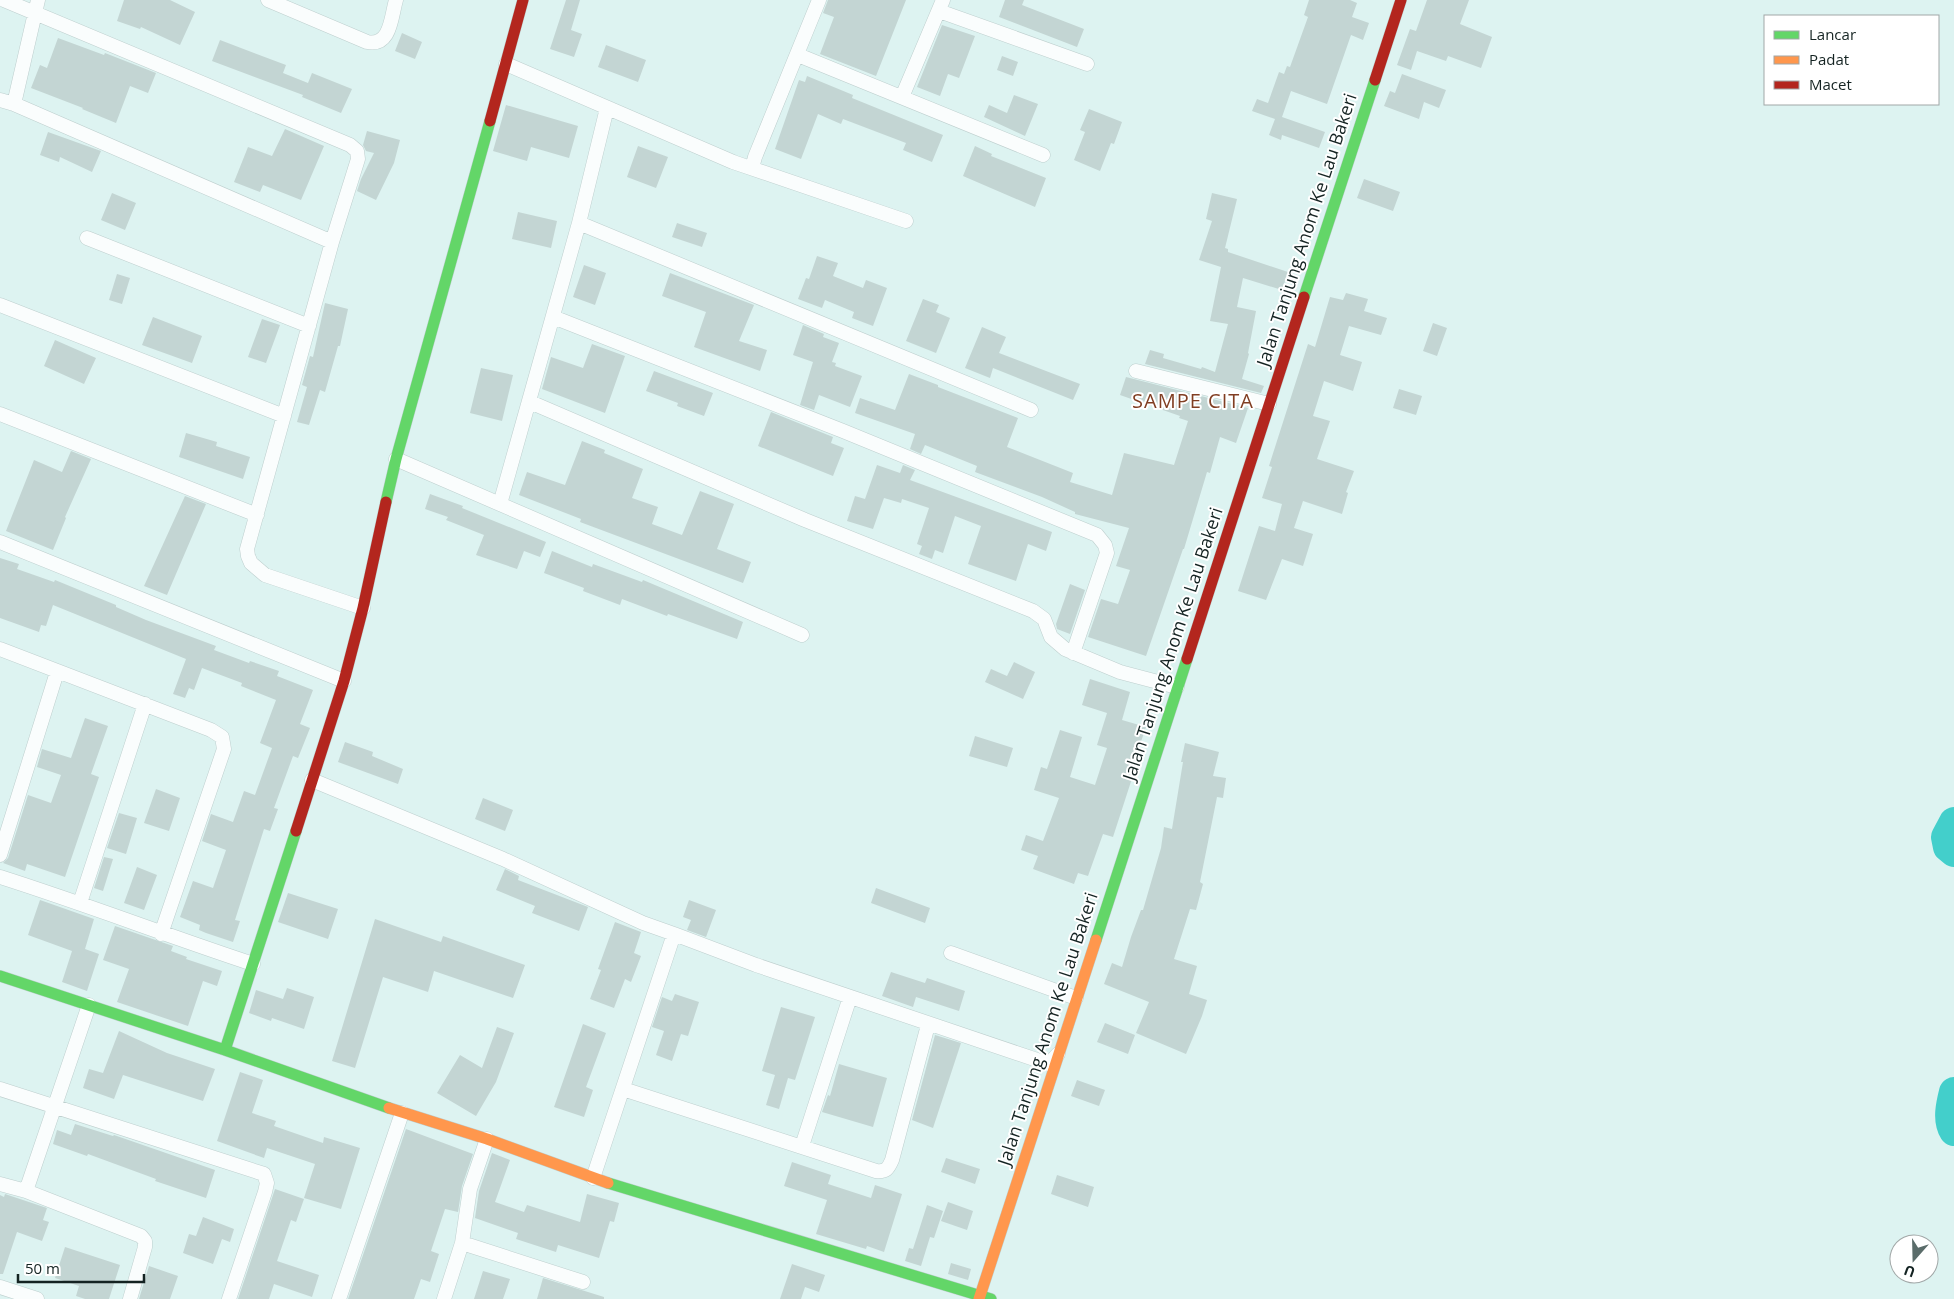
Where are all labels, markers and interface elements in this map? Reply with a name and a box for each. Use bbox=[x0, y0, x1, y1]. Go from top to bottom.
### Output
legend bbox=[1764, 15, 1939, 105]
text: Lancar bbox=[1809, 24, 1856, 44]
text: Padat bbox=[1809, 49, 1849, 69]
text: Macet bbox=[1809, 74, 1852, 94]
street label: Jalan Tanjung Anom Ke Lau Bakeri bbox=[1250, 90, 1362, 371]
district label: SAMPE CITA bbox=[1132, 387, 1254, 414]
street label: Jalan Tanjung Anom Ke Lau Bakeri bbox=[1116, 504, 1228, 785]
street label: Jalan Tanjung Anom Ke Lau Bakeri bbox=[991, 889, 1103, 1170]
north arrow bbox=[1889, 1234, 1939, 1284]
scale bar bbox=[18, 1252, 144, 1284]
text: 50 m bbox=[25, 1258, 60, 1278]
text: U bbox=[1901, 1261, 1918, 1282]

